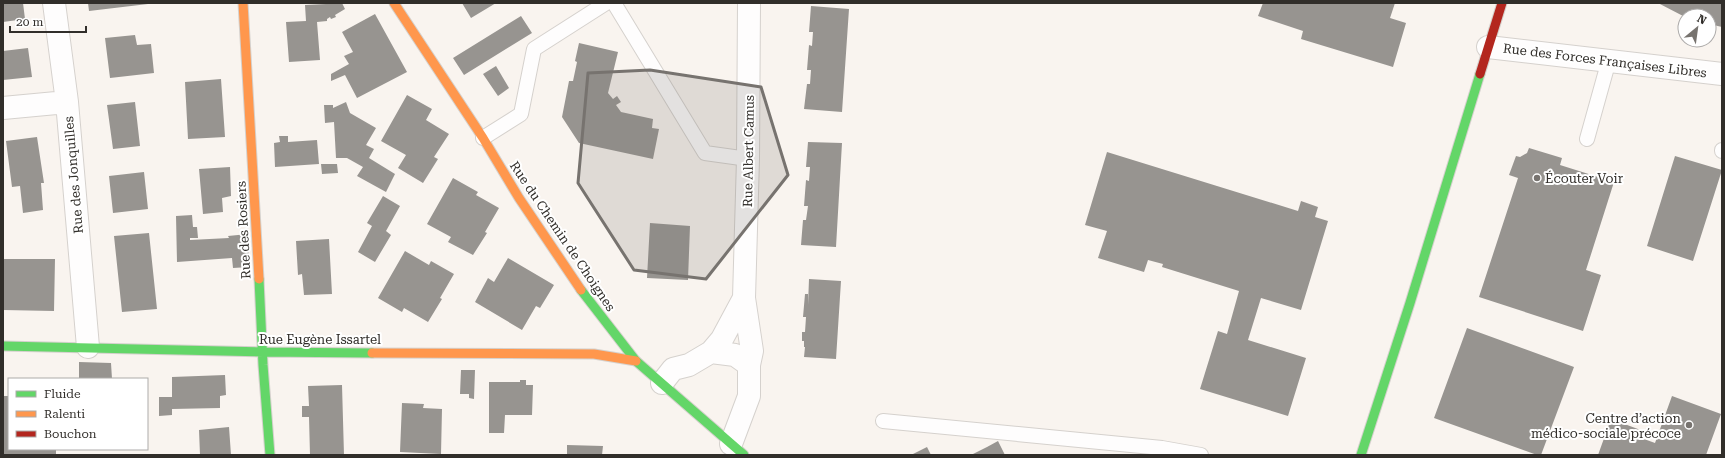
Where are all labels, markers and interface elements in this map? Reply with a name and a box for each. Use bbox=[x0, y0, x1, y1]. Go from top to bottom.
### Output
scale bar bbox=[10, 8, 86, 34]
north arrow bbox=[1677, 8, 1717, 48]
text: N bbox=[1695, 12, 1709, 28]
text: 20 m bbox=[16, 15, 43, 29]
street label: Rue des Forces Françaises Libres bbox=[1502, 41, 1708, 80]
street label: Rue Albert Camus bbox=[740, 95, 757, 207]
street label: Rue des Jonquilles bbox=[61, 116, 86, 234]
street label: Rue du Chemin de Choignes bbox=[507, 159, 618, 314]
place label: Écouter Voir bbox=[1545, 170, 1624, 186]
marker: Écouter Voir bbox=[1532, 173, 1542, 183]
street label: Rue des Rosiers bbox=[233, 181, 254, 279]
street label: Rue Eugène Issartel bbox=[259, 332, 381, 347]
legend bbox=[8, 378, 148, 450]
text: Fluide bbox=[44, 387, 81, 401]
text: Ralenti bbox=[44, 407, 85, 421]
place label: Centre d’action médico-sociale précoce bbox=[1531, 411, 1682, 441]
marker: Centre d’action médico-sociale précoce bbox=[1684, 420, 1694, 430]
text: Bouchon bbox=[44, 427, 97, 441]

